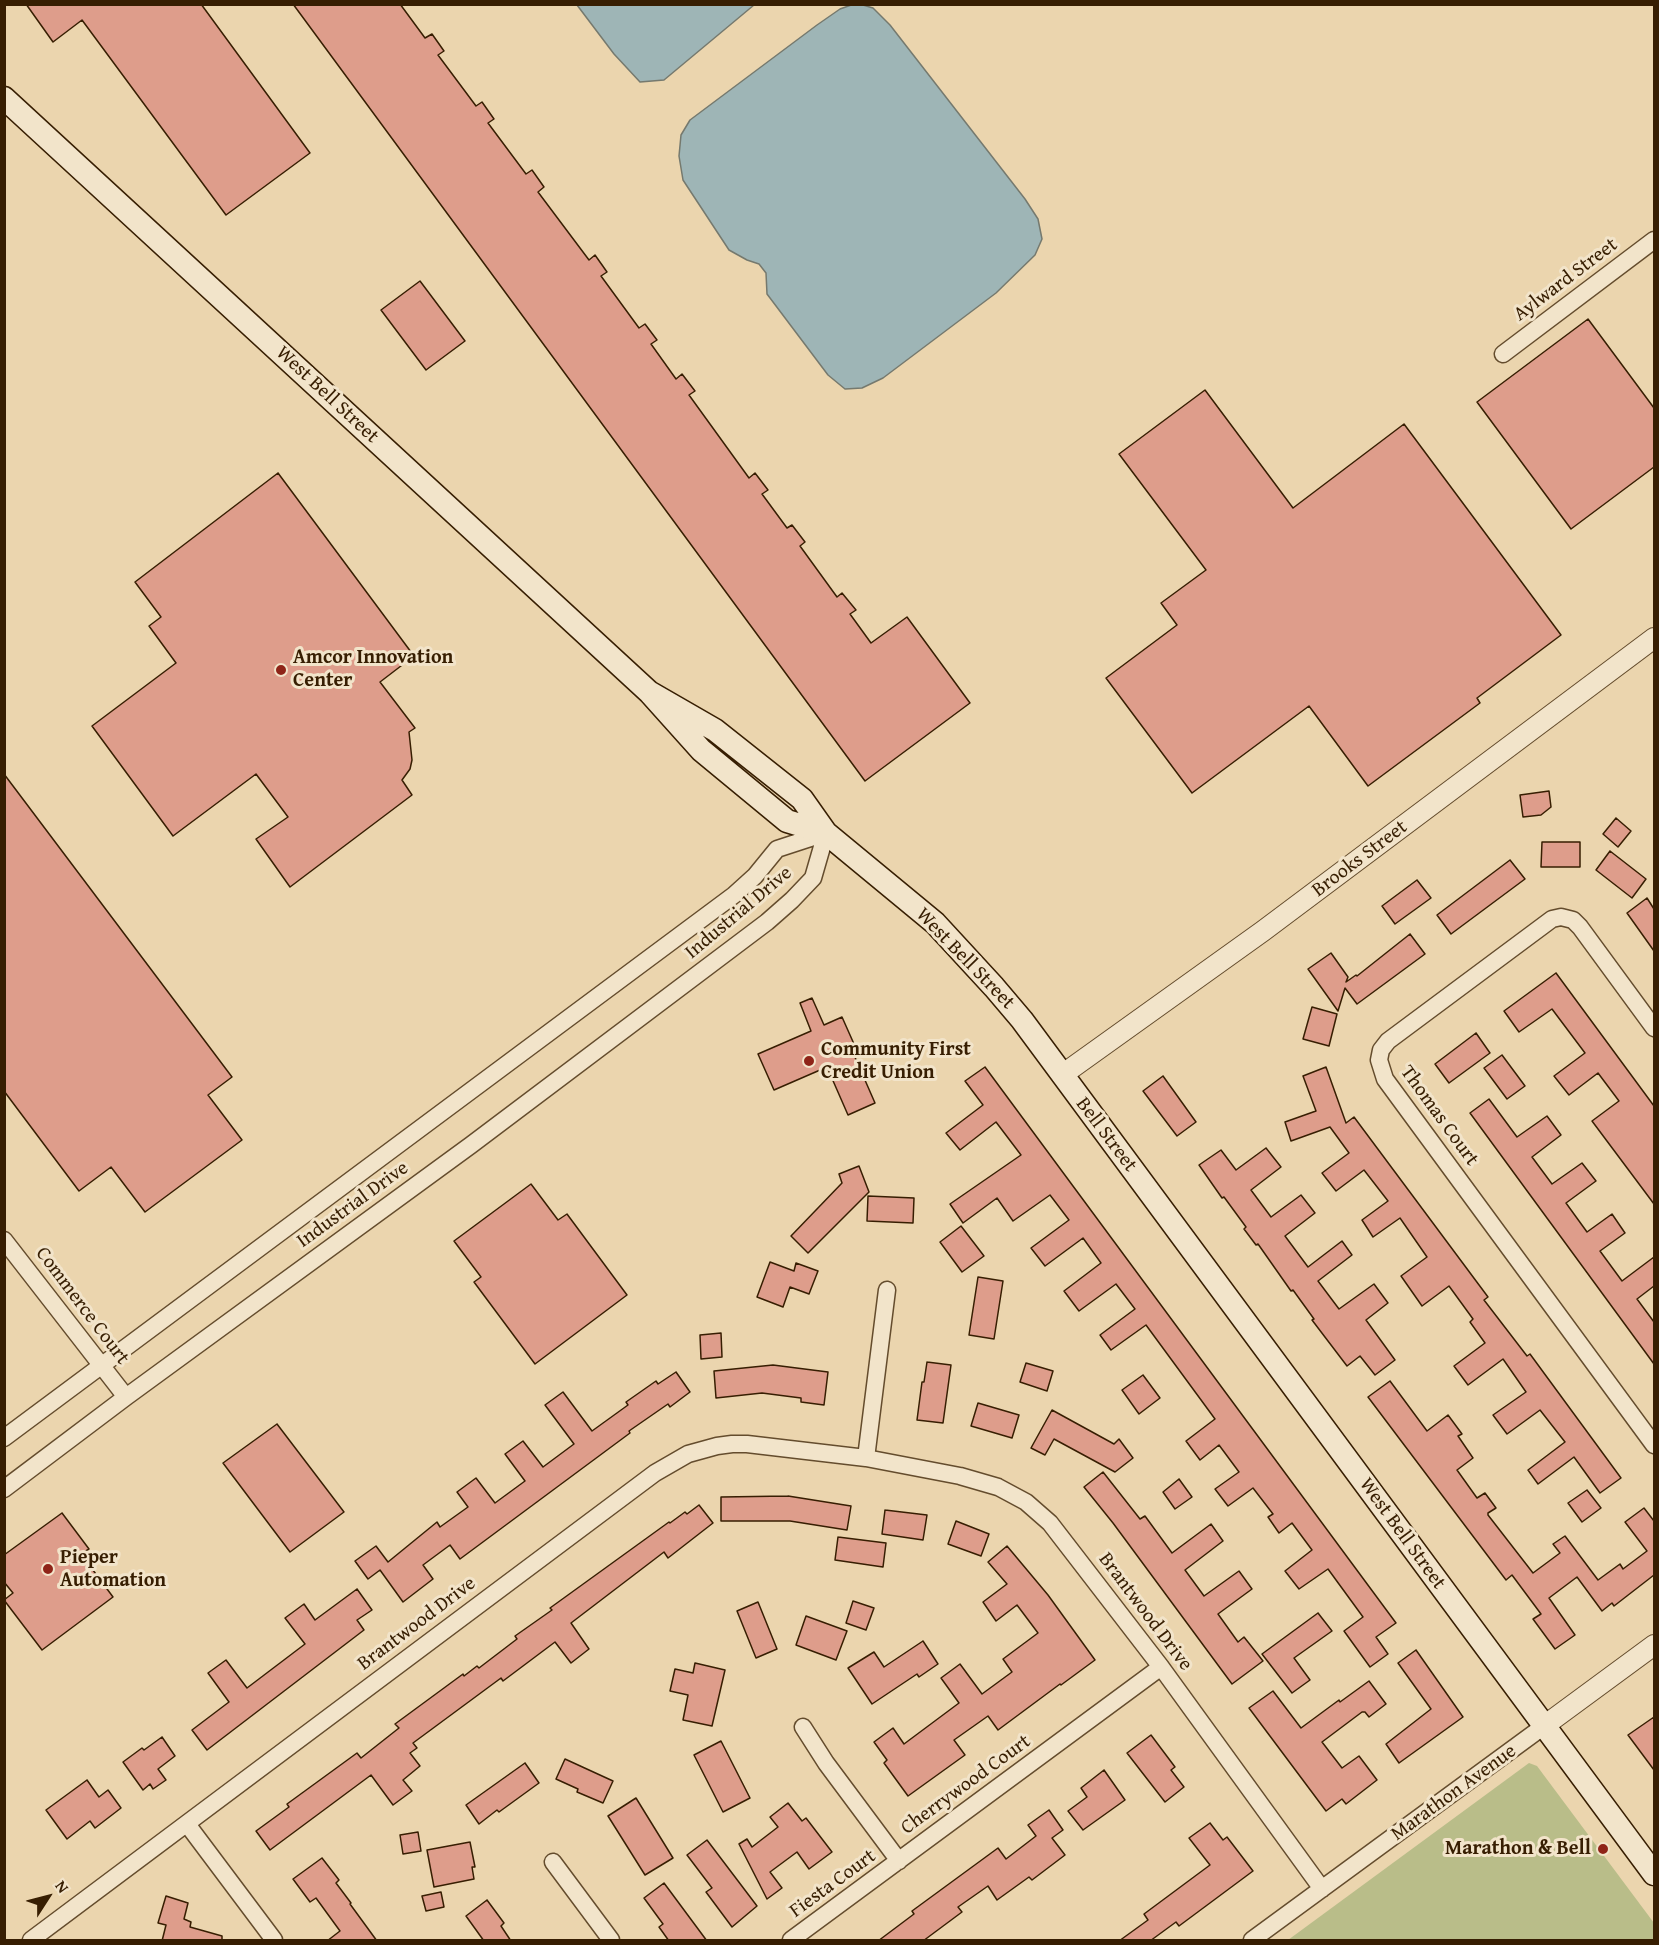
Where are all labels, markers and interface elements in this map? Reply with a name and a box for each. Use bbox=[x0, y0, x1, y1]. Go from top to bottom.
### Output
street label: Aylward Street bbox=[1509, 233, 1623, 327]
street label: West Bell Street bbox=[271, 341, 383, 449]
place label: Amcor Innovation Center bbox=[293, 646, 453, 693]
marker: Amcor Innovation Center bbox=[274, 663, 288, 677]
street label: Brooks Street bbox=[1308, 815, 1412, 903]
street label: Industrial Drive bbox=[681, 861, 797, 965]
street label: West Bell Street bbox=[911, 903, 1019, 1015]
place label: Community First Credit Union bbox=[821, 1038, 971, 1085]
marker: Community First Credit Union bbox=[802, 1054, 816, 1068]
street label: Thomas Court bbox=[1395, 1061, 1483, 1171]
street label: Bell Street bbox=[1070, 1093, 1142, 1177]
street label: Industrial Drive bbox=[293, 1156, 413, 1254]
street label: Commerce Court bbox=[30, 1243, 134, 1369]
street label: West Bell Street bbox=[1354, 1474, 1450, 1594]
place label: Pieper Automation bbox=[60, 1546, 166, 1593]
street label: Brantwood Drive bbox=[1093, 1548, 1197, 1676]
marker: Pieper Automation bbox=[41, 1562, 55, 1576]
street label: Brantwood Drive bbox=[353, 1572, 481, 1676]
street label: Cherrywood Court bbox=[896, 1730, 1036, 1840]
street label: Marathon Avenue bbox=[1387, 1740, 1521, 1846]
place label: Marathon & Bell bbox=[1445, 1837, 1591, 1861]
marker: Marathon & Bell bbox=[1596, 1842, 1610, 1856]
street label: Fiesta Court bbox=[785, 1845, 881, 1923]
north arrow bbox=[18, 1867, 78, 1927]
text: N bbox=[50, 1875, 75, 1898]

